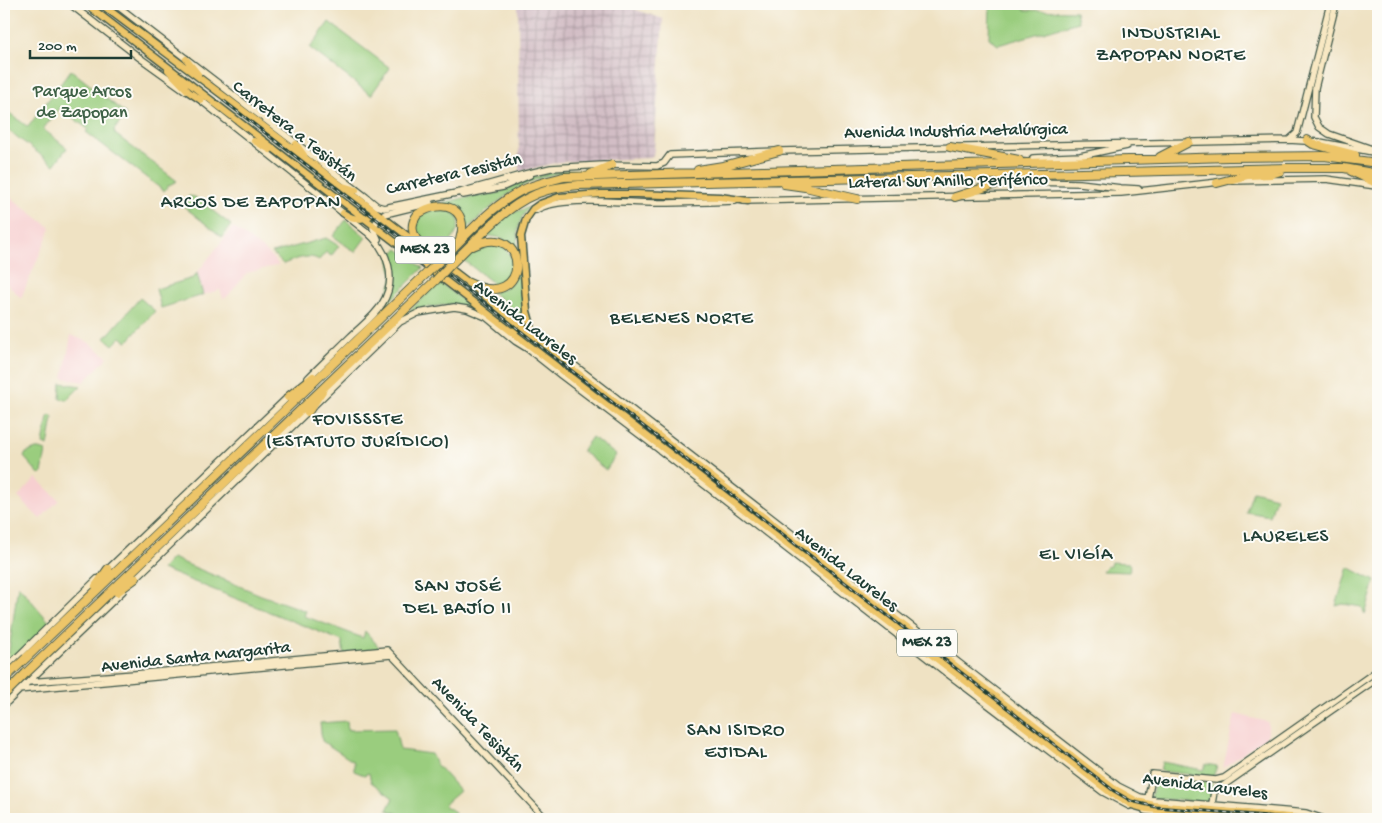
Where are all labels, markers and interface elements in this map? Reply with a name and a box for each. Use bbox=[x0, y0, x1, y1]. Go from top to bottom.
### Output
district label: INDUSTRIAL ZAPOPAN NORTE bbox=[1096, 23, 1246, 68]
scale bar bbox=[30, 28, 131, 60]
text: 200 m bbox=[38, 38, 77, 56]
street label: Carretera a Tesistán bbox=[227, 77, 361, 188]
park label: Parque Arcos de Zapopan bbox=[32, 82, 132, 124]
street label: Avenida Industria Metalúrgica bbox=[844, 120, 1069, 144]
street label: Carretera Tesistán bbox=[384, 149, 524, 201]
street label: Lateral Sur Anillo Periférico bbox=[848, 170, 1048, 194]
district label: ARCOS DE ZAPOPAN bbox=[161, 192, 341, 215]
road number: MEX 23 bbox=[395, 236, 455, 264]
street label: Avenida Laureles bbox=[469, 276, 582, 371]
district label: BELENES NORTE bbox=[609, 308, 754, 331]
district label: FOVISSSTE (ESTATUTO JURÍDICO) bbox=[266, 409, 450, 454]
street label: Avenida Laureles bbox=[790, 523, 903, 618]
district label: LAURELES bbox=[1243, 526, 1329, 549]
district label: EL VIGÍA bbox=[1039, 544, 1114, 567]
district label: SAN JOSÉ DEL BAJÍO II bbox=[402, 576, 512, 621]
road number: MEX 23 bbox=[897, 630, 957, 656]
street label: Avenida Santa Margarita bbox=[100, 638, 293, 678]
street label: Avenida Tesistán bbox=[426, 673, 528, 777]
district label: SAN ISIDRO EJIDAL bbox=[687, 720, 785, 765]
street label: Avenida Laureles bbox=[1141, 769, 1270, 805]

